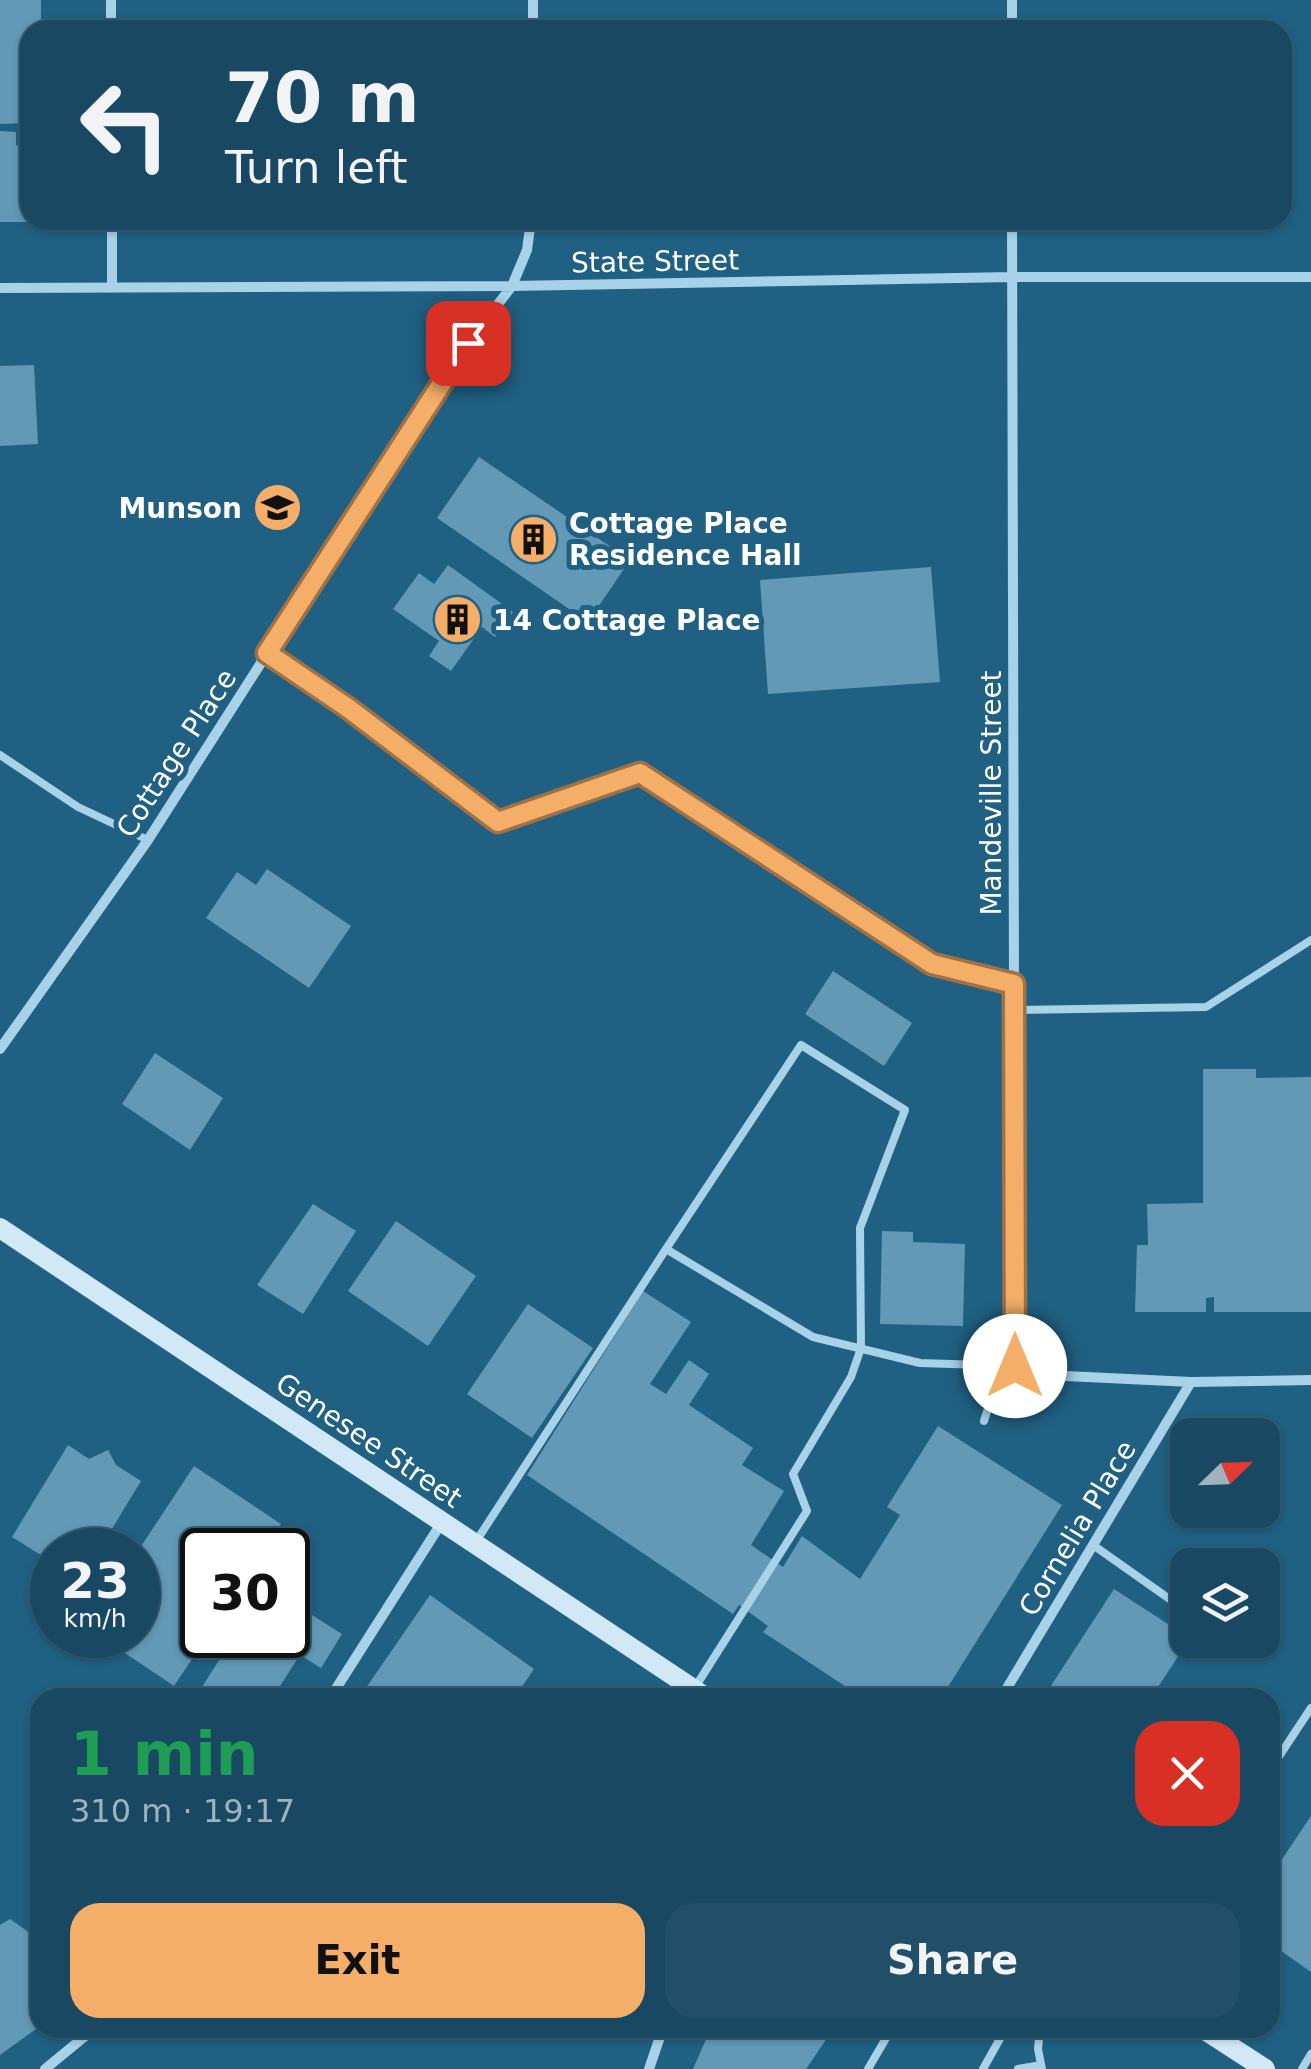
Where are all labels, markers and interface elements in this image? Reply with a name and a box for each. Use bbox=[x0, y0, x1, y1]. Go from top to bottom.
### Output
text: 70 m bbox=[225, 57, 420, 139]
icon: left bbox=[60, 60, 190, 190]
text: Turn left bbox=[225, 141, 408, 194]
street label: State Street bbox=[571, 244, 739, 279]
pin bbox=[426, 301, 511, 386]
icon: arrive bbox=[441, 316, 496, 371]
school or university icon: Munson bbox=[251, 482, 303, 534]
place label: Munson bbox=[118, 492, 242, 525]
place label: Cottage Place Residence Hall bbox=[569, 507, 802, 572]
building icon: Cottage Place Residence Hall bbox=[508, 513, 560, 565]
building icon: 14 Cottage Place bbox=[432, 594, 484, 646]
place label: 14 Cottage Place bbox=[493, 604, 761, 637]
street label: Cottage Place bbox=[110, 663, 243, 844]
street label: Mandeville Street bbox=[975, 670, 1008, 916]
position arrow bbox=[963, 1314, 1067, 1418]
street label: Genesee Street bbox=[270, 1366, 468, 1515]
north arrow bbox=[1170, 1418, 1280, 1528]
map controls bbox=[1170, 1418, 1280, 1658]
street label: Cornelia Place bbox=[1012, 1435, 1143, 1622]
speed limit sign: 30 bbox=[180, 1528, 310, 1658]
button: layers bbox=[1170, 1548, 1280, 1658]
text: 23 bbox=[60, 1552, 130, 1610]
text: km/h bbox=[63, 1604, 127, 1633]
text: 1 min bbox=[70, 1719, 258, 1789]
button: close bbox=[1135, 1721, 1240, 1826]
text: 310 m · 19:17 bbox=[70, 1792, 295, 1830]
button: Exit bbox=[70, 1903, 645, 2018]
button: Share bbox=[665, 1903, 1240, 2018]

